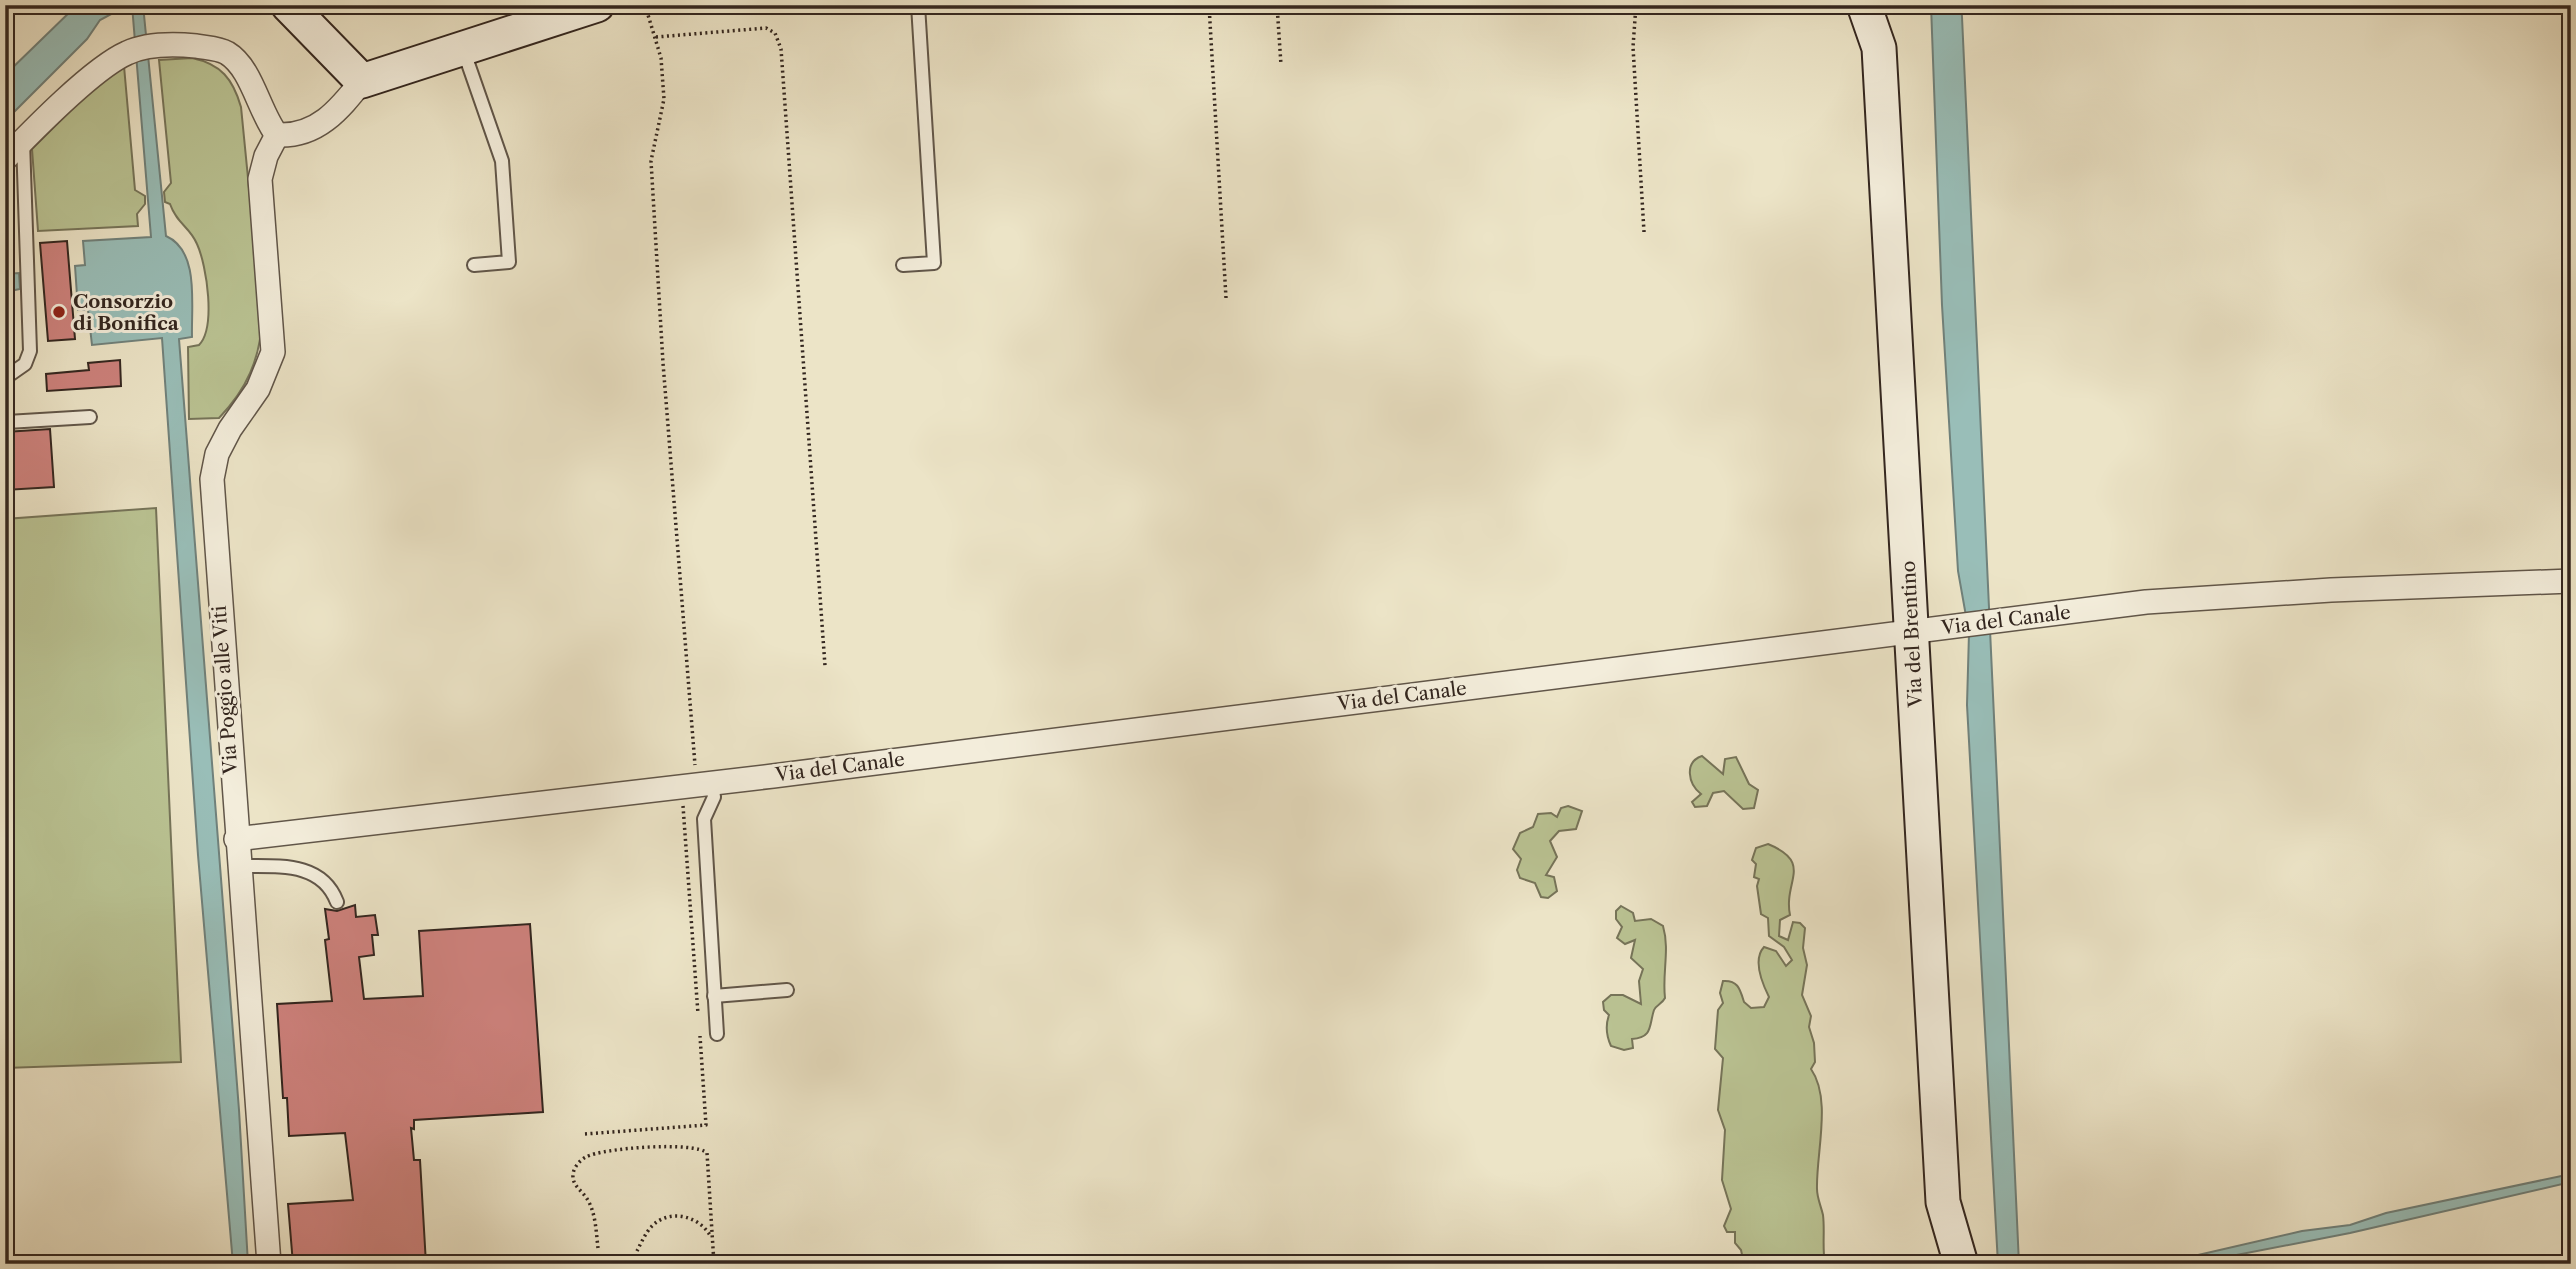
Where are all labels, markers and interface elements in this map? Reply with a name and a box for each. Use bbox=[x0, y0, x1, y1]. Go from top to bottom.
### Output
place label: Consorzio di Bonifica bbox=[73, 290, 180, 335]
marker: Consorzio di Bonifica bbox=[51, 304, 67, 320]
street label: Via del Brentino bbox=[1897, 560, 1927, 709]
street label: Via del Canale bbox=[1939, 601, 2072, 639]
street label: Via Poggio alle Viti bbox=[208, 605, 242, 776]
street label: Via del Canale bbox=[1335, 677, 1468, 715]
street label: Via del Canale bbox=[773, 748, 906, 786]

